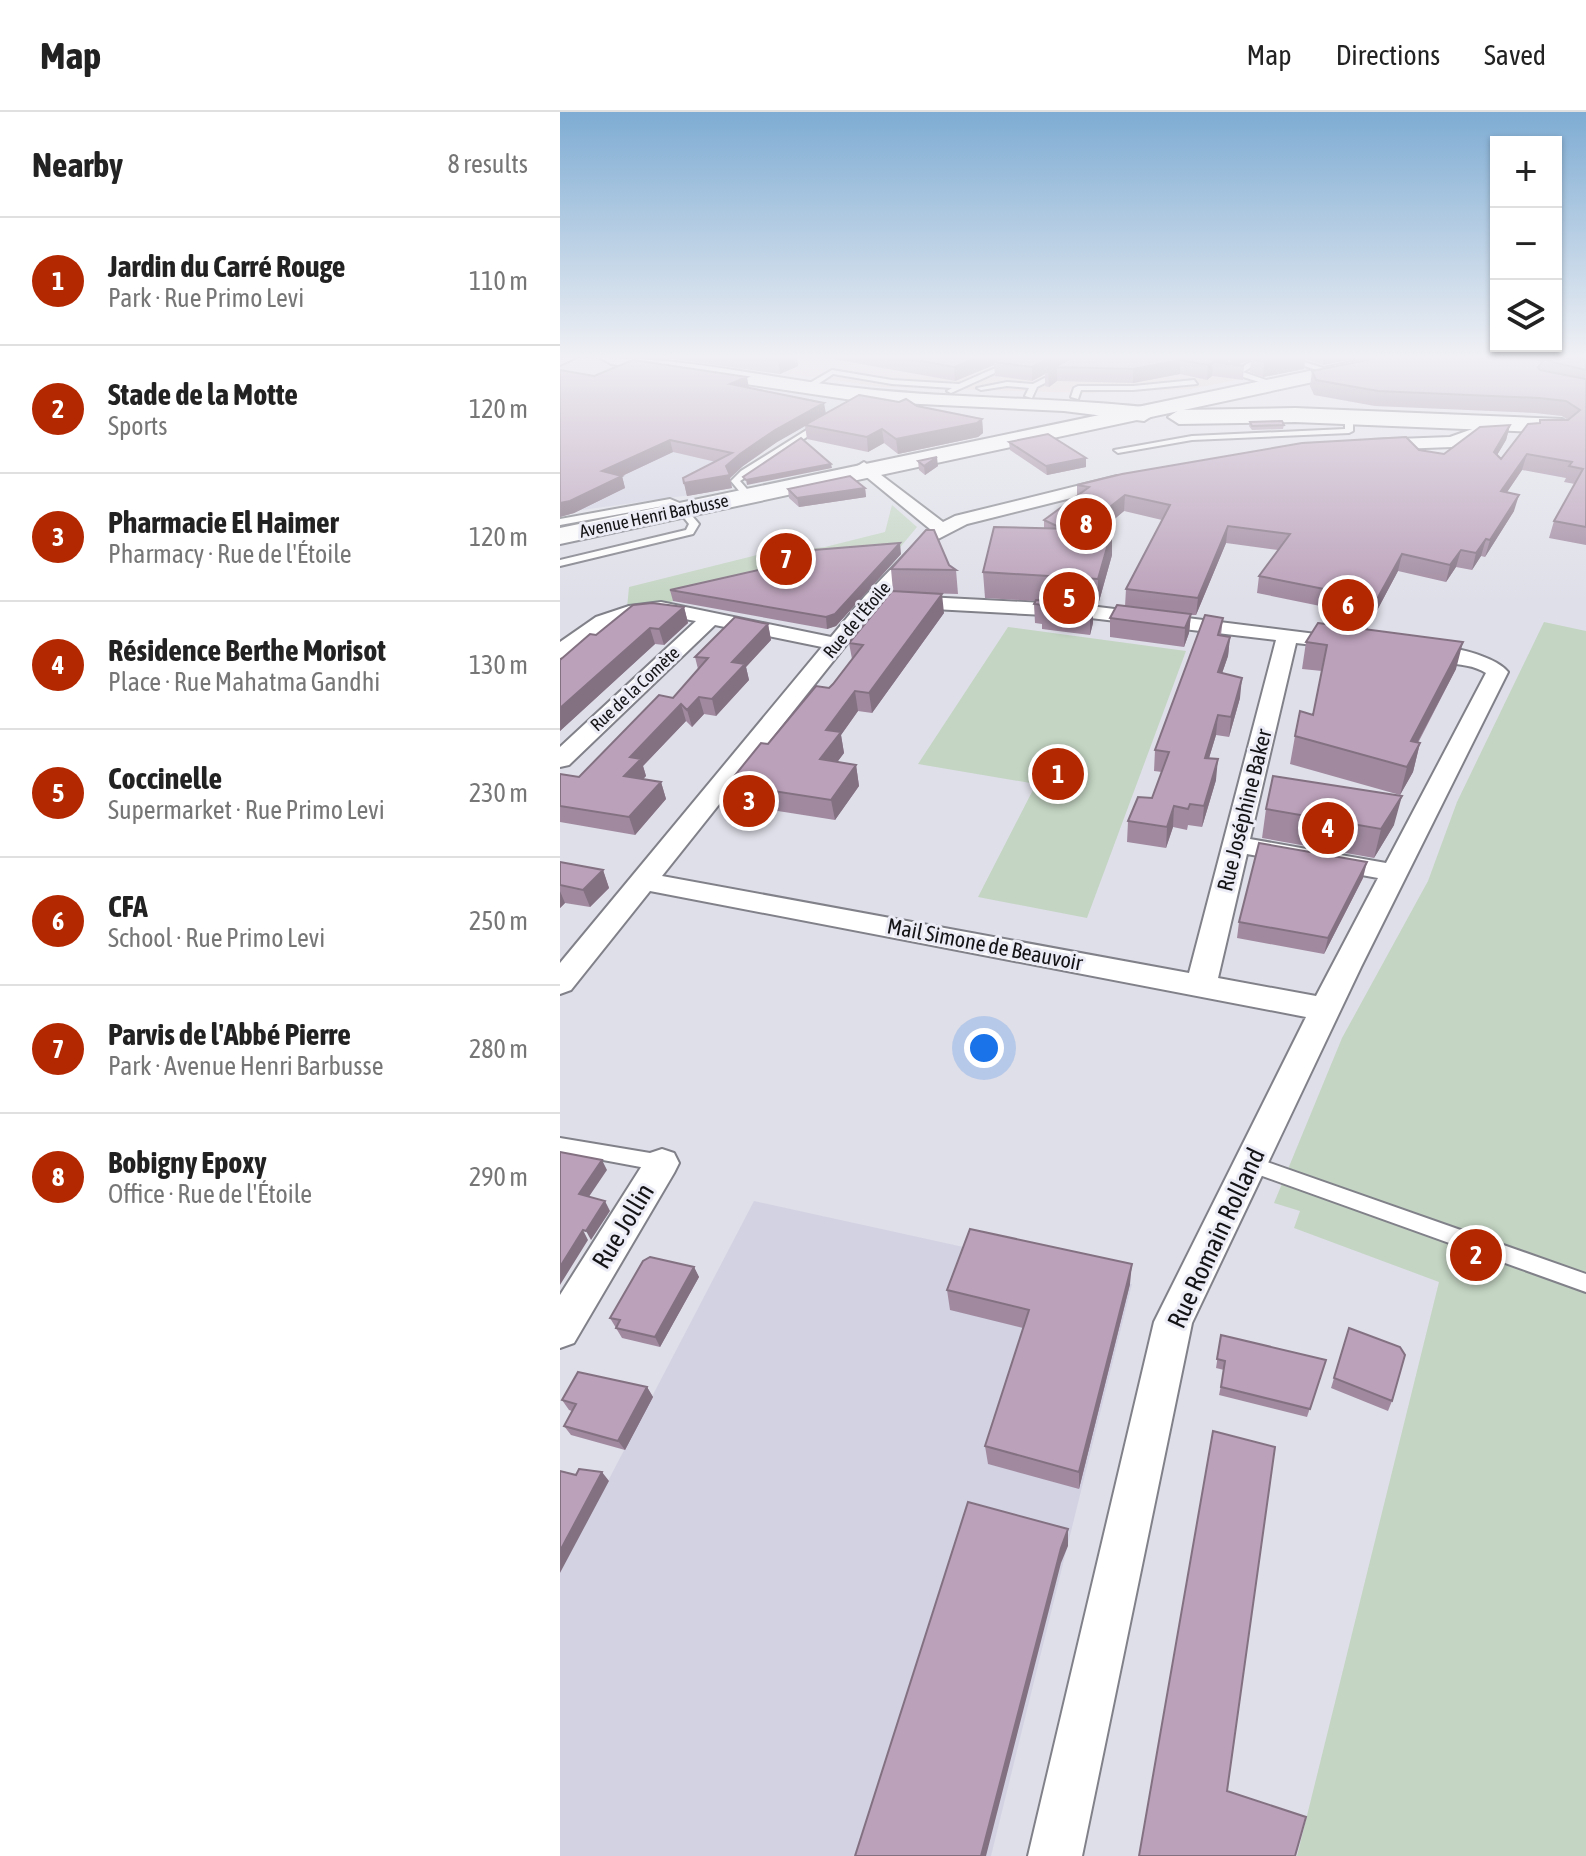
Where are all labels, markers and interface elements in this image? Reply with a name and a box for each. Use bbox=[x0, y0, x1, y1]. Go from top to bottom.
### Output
text: Map bbox=[40, 34, 101, 77]
text: Map bbox=[1247, 39, 1292, 71]
text: Directions bbox=[1336, 39, 1440, 71]
text: Saved bbox=[1484, 39, 1546, 71]
map controls bbox=[1490, 136, 1562, 352]
button: + bbox=[1490, 136, 1562, 208]
text: Nearby bbox=[32, 145, 123, 184]
text: 8 results bbox=[447, 149, 528, 179]
button: − bbox=[1490, 208, 1562, 280]
text: Jardin du Carré Rouge bbox=[108, 249, 345, 283]
text: 1 bbox=[52, 266, 64, 296]
text: 110 m bbox=[469, 266, 528, 296]
button: layers bbox=[1490, 280, 1562, 352]
text: Park · Rue Primo Levi bbox=[108, 283, 304, 313]
text: Stade de la Motte bbox=[108, 377, 298, 411]
text: 2 bbox=[52, 394, 64, 424]
text: 120 m bbox=[469, 394, 528, 424]
text: Sports bbox=[108, 411, 168, 441]
street label: Avenue Henri Barbusse bbox=[577, 489, 730, 542]
pin: 8 bbox=[1060, 494, 1112, 554]
text: Pharmacie El Haimer bbox=[108, 505, 339, 539]
text: 3 bbox=[52, 522, 64, 552]
text: 120 m bbox=[469, 522, 528, 552]
pin: 7 bbox=[760, 529, 812, 589]
text: Pharmacy · Rue de l'Étoile bbox=[108, 539, 352, 569]
pin: 5 bbox=[1043, 568, 1095, 628]
pin: 6 bbox=[1322, 575, 1374, 635]
street label: Rue de l'Étoile bbox=[819, 577, 895, 662]
text: Résidence Berthe Morisot bbox=[108, 633, 386, 667]
street label: Rue de la Comète bbox=[586, 642, 684, 735]
text: 4 bbox=[52, 650, 64, 680]
text: 130 m bbox=[469, 650, 528, 680]
text: Place · Rue Mahatma Gandhi bbox=[108, 667, 380, 697]
street label: Rue Joséphine Baker bbox=[1211, 726, 1277, 894]
pin: 1 bbox=[1032, 744, 1084, 804]
text: Coccinelle bbox=[108, 761, 222, 795]
pin: 3 bbox=[723, 771, 775, 831]
text: 5 bbox=[52, 778, 64, 808]
text: 230 m bbox=[469, 778, 528, 808]
text: Supermarket · Rue Primo Levi bbox=[108, 795, 385, 825]
pin: 4 bbox=[1302, 798, 1354, 858]
text: CFA bbox=[108, 889, 148, 923]
text: 6 bbox=[52, 906, 64, 936]
text: 250 m bbox=[469, 906, 528, 936]
street label: Mail Simone de Beauvoir bbox=[885, 912, 1085, 976]
text: School · Rue Primo Levi bbox=[108, 923, 325, 953]
text: Parvis de l'Abbé Pierre bbox=[108, 1017, 351, 1051]
your location bbox=[964, 1028, 1004, 1068]
text: 7 bbox=[52, 1034, 64, 1064]
text: 280 m bbox=[469, 1034, 528, 1064]
text: Park · Avenue Henri Barbusse bbox=[108, 1051, 384, 1081]
street label: Rue Romain Rolland bbox=[1161, 1143, 1271, 1333]
text: Bobigny Epoxy bbox=[108, 1145, 267, 1179]
text: 8 bbox=[52, 1162, 64, 1192]
text: 290 m bbox=[469, 1162, 528, 1192]
street label: Rue Jollin bbox=[586, 1178, 660, 1274]
text: Office · Rue de l'Étoile bbox=[108, 1179, 312, 1209]
pin: 2 bbox=[1450, 1225, 1502, 1285]

